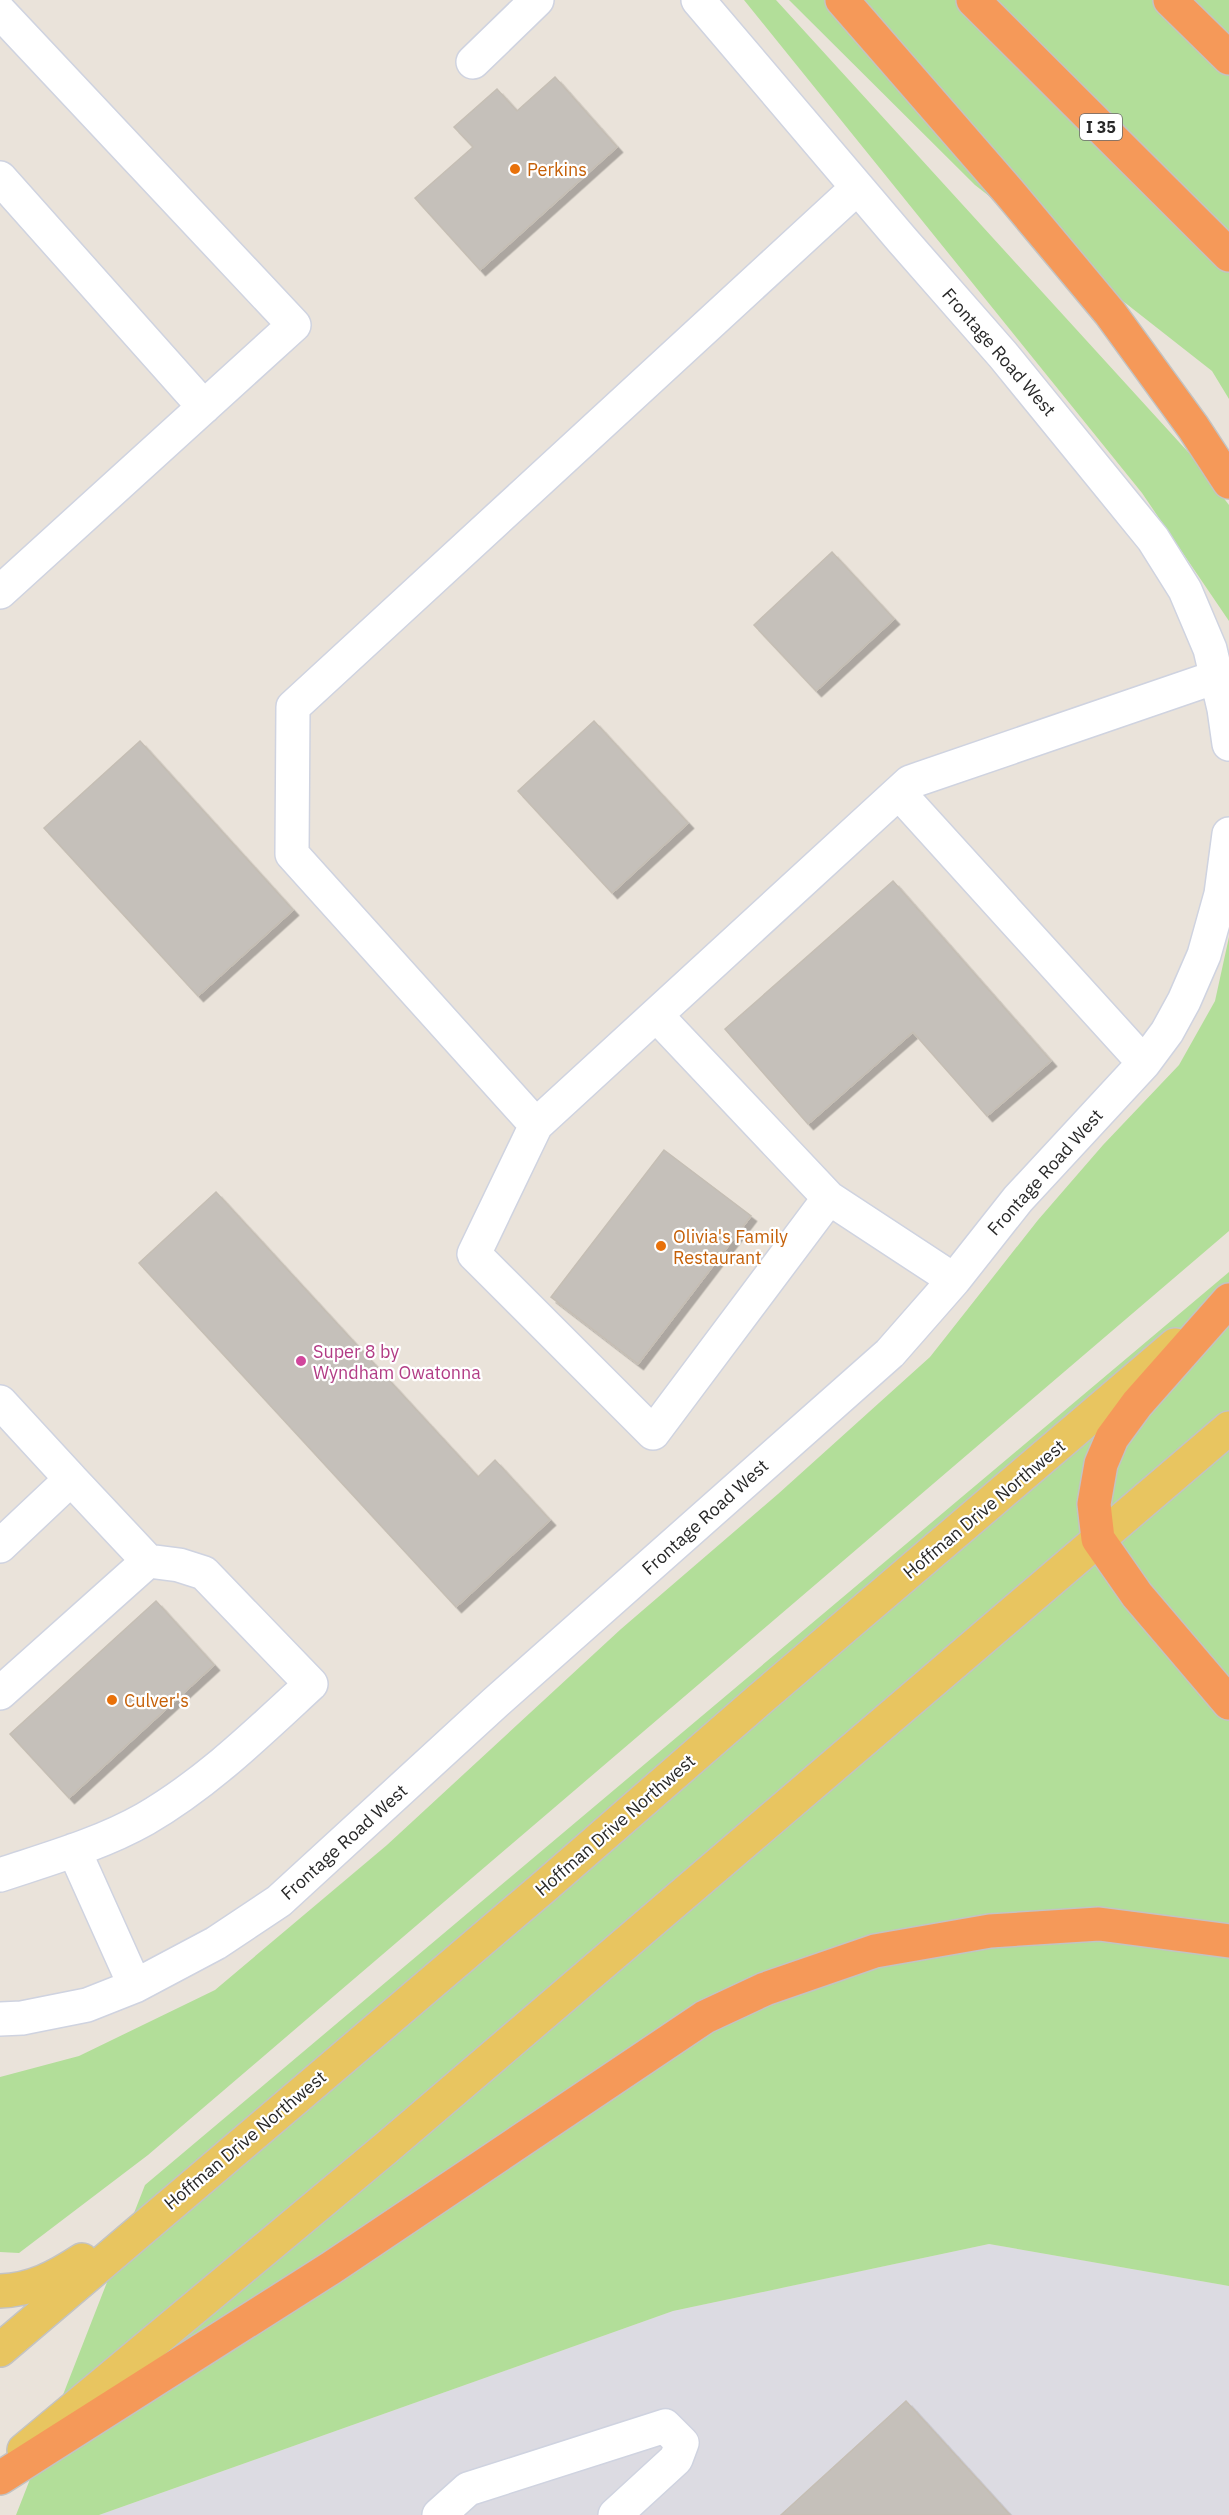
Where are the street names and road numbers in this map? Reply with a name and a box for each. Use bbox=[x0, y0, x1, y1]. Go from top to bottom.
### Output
road number: I 35 bbox=[1080, 114, 1122, 140]
street label: Frontage Road West bbox=[937, 283, 1061, 421]
street label: Frontage Road West bbox=[982, 1104, 1108, 1240]
street label: Hoffman Drive Northwest bbox=[898, 1434, 1070, 1584]
street label: Frontage Road West bbox=[637, 1454, 773, 1580]
street label: Hoffman Drive Northwest bbox=[530, 1749, 700, 1901]
street label: Frontage Road West bbox=[276, 1779, 412, 1905]
street label: Hoffman Drive Northwest bbox=[159, 2065, 331, 2215]

